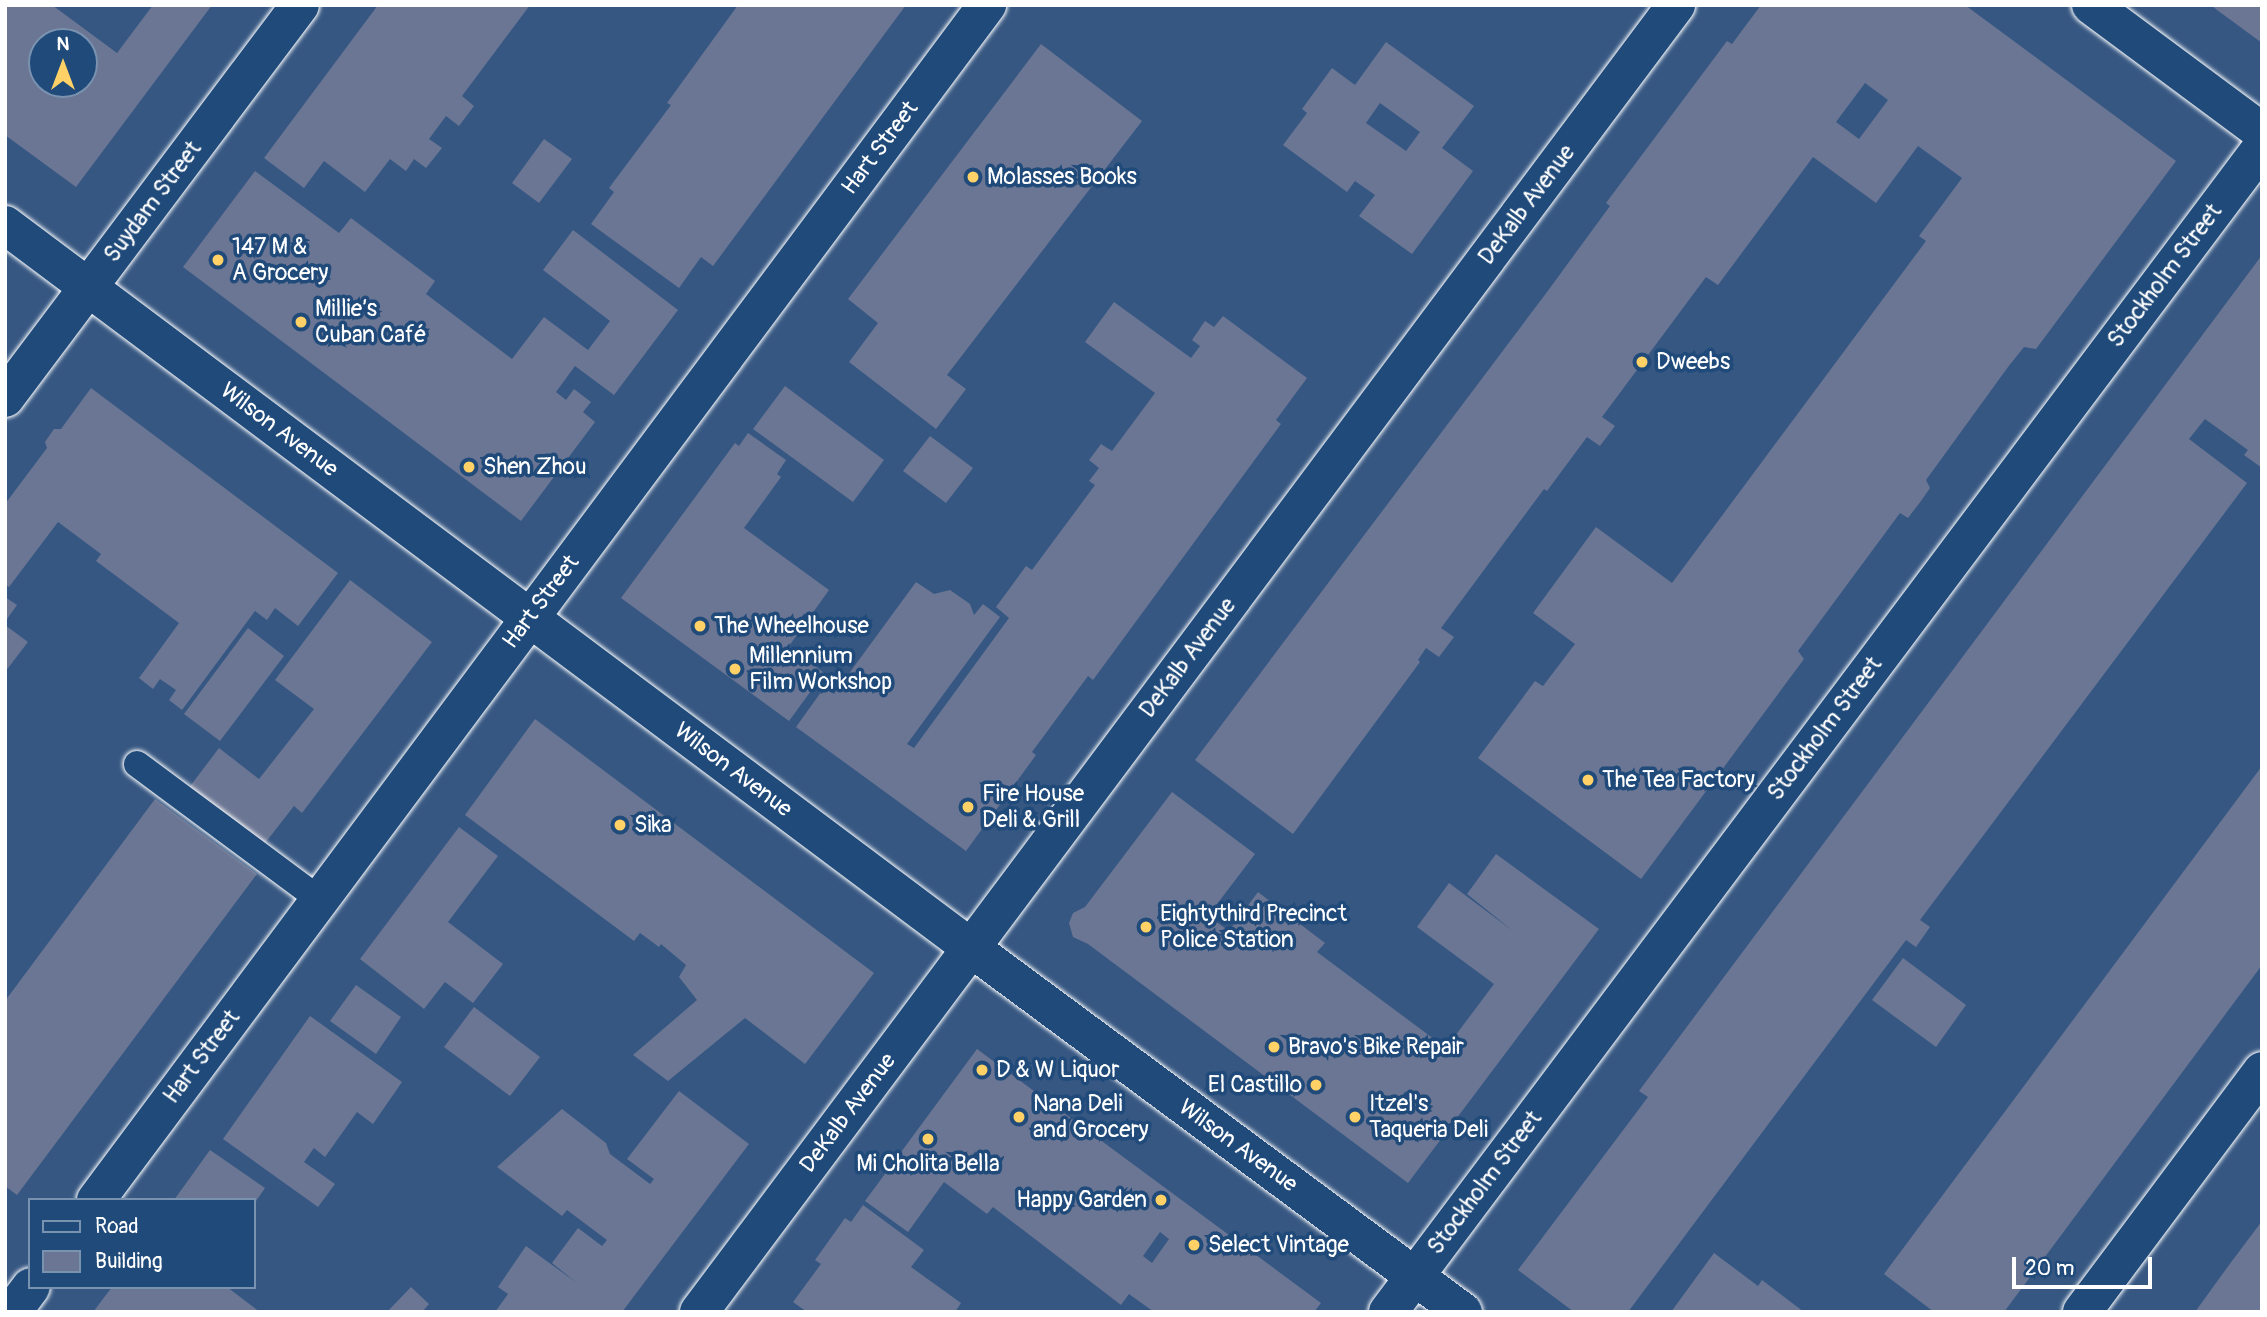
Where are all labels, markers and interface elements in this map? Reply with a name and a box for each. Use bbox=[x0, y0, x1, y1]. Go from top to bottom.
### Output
north arrow bbox=[28, 28, 98, 98]
text: N bbox=[57, 32, 69, 56]
street label: Hart Street bbox=[836, 96, 924, 200]
street label: Suydam Street bbox=[98, 136, 208, 268]
street label: DeKalb Avenue bbox=[1473, 140, 1581, 270]
place label: Molasses Books bbox=[987, 163, 1137, 191]
marker: Molasses Books bbox=[965, 169, 981, 185]
street label: Stockholm Street bbox=[2102, 199, 2228, 353]
place label: 147 M & A Grocery bbox=[232, 233, 328, 287]
marker: 147 M & A Grocery bbox=[210, 252, 226, 268]
place label: Millie’s Cuban Café bbox=[315, 295, 427, 349]
marker: Millie’s Cuban Café bbox=[293, 314, 309, 330]
place label: Dweebs bbox=[1656, 348, 1730, 376]
marker: Dweebs bbox=[1634, 354, 1650, 370]
street label: Wilson Avenue bbox=[215, 377, 343, 483]
place label: Shen Zhou bbox=[483, 453, 586, 481]
marker: Shen Zhou bbox=[461, 459, 477, 475]
street label: Hart Street bbox=[497, 550, 585, 654]
street label: DeKalb Avenue bbox=[1134, 593, 1242, 723]
place label: The Wheelhouse bbox=[714, 612, 869, 640]
marker: The Wheelhouse bbox=[692, 618, 708, 634]
place label: Millennium Film Workshop bbox=[749, 642, 892, 696]
street label: Stockholm Street bbox=[1762, 652, 1888, 806]
marker: Millennium Film Workshop bbox=[727, 661, 743, 677]
street label: Wilson Avenue bbox=[669, 717, 797, 823]
place label: The Tea Factory bbox=[1602, 766, 1755, 794]
marker: The Tea Factory bbox=[1580, 772, 1596, 788]
place label: Fire House Deli & Grill bbox=[982, 780, 1084, 834]
marker: Fire House Deli & Grill bbox=[960, 799, 976, 815]
place label: Sika bbox=[634, 811, 672, 839]
marker: Sika bbox=[612, 817, 628, 833]
place label: Eightythird Precinct Police Station bbox=[1160, 900, 1347, 954]
marker: Eightythird Precinct Police Station bbox=[1138, 919, 1154, 935]
street label: Hart Street bbox=[158, 1005, 246, 1109]
place label: Bravo's Bike Repair bbox=[1288, 1033, 1464, 1061]
marker: Bravo's Bike Repair bbox=[1266, 1039, 1282, 1055]
street label: DeKalb Avenue bbox=[794, 1048, 902, 1178]
place label: D & W Liquor bbox=[996, 1056, 1119, 1084]
marker: D & W Liquor bbox=[974, 1062, 990, 1078]
place label: El Castillo bbox=[1208, 1071, 1302, 1099]
marker: El Castillo bbox=[1308, 1077, 1324, 1093]
place label: Nana Deli and Grocery bbox=[1033, 1090, 1149, 1144]
place label: Itzel's Taqueria Deli bbox=[1369, 1090, 1488, 1144]
street label: Wilson Avenue bbox=[1173, 1094, 1303, 1198]
street label: Stockholm Street bbox=[1422, 1106, 1548, 1260]
marker: Nana Deli and Grocery bbox=[1011, 1109, 1027, 1125]
marker: Itzel's Taqueria Deli bbox=[1347, 1109, 1363, 1125]
marker: Mi Cholita Bella bbox=[920, 1131, 936, 1147]
place label: Mi Cholita Bella bbox=[856, 1150, 1000, 1178]
place label: Happy Garden bbox=[1016, 1186, 1147, 1214]
marker: Happy Garden bbox=[1153, 1192, 1169, 1208]
legend bbox=[28, 1198, 256, 1289]
text: Road bbox=[95, 1213, 139, 1240]
place label: Select Vintage bbox=[1208, 1231, 1349, 1259]
marker: Select Vintage bbox=[1186, 1237, 1202, 1253]
scale bar bbox=[2015, 1244, 2155, 1288]
text: Building bbox=[95, 1248, 162, 1275]
text: 20 m bbox=[2025, 1255, 2074, 1282]

